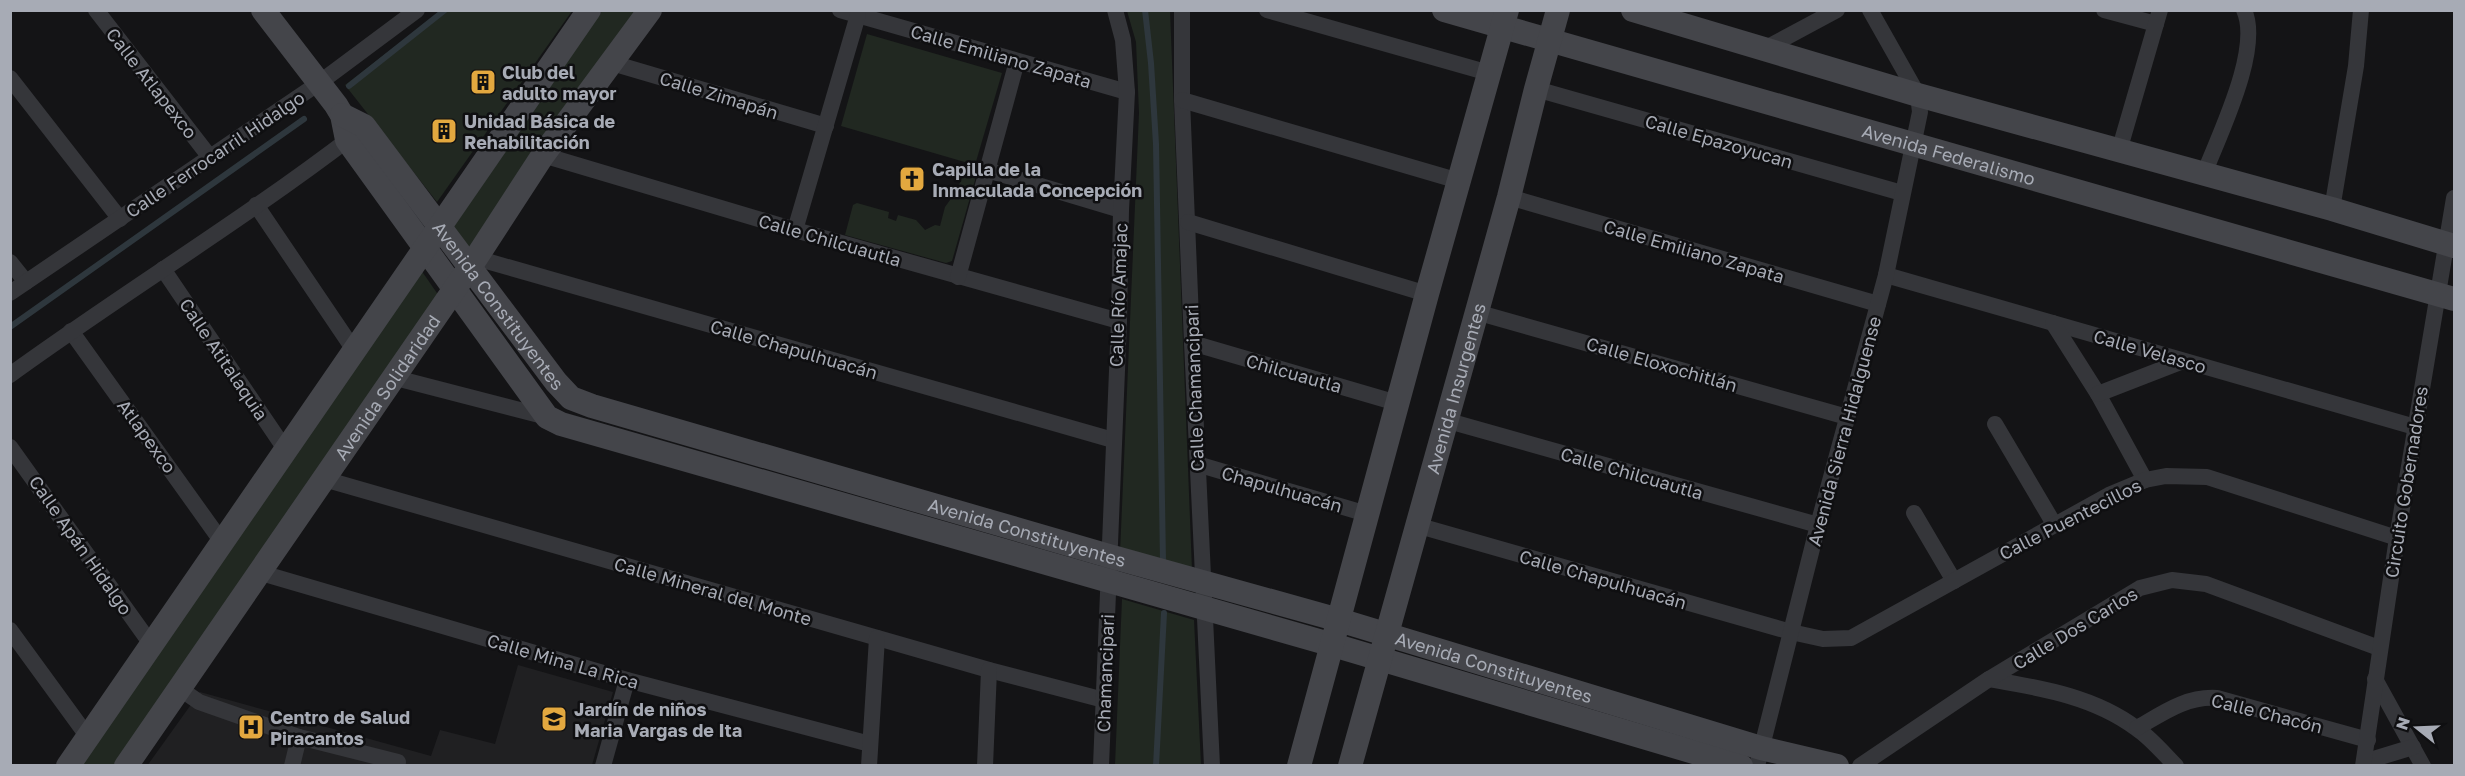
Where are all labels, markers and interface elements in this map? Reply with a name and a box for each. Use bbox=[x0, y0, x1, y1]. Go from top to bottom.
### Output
street label: Calle Emiliano Zapata bbox=[908, 20, 1094, 92]
street label: Calle Atlapexco bbox=[102, 23, 202, 143]
place label: Club del adulto mayor bbox=[502, 61, 617, 104]
building icon: Club del adulto mayor bbox=[468, 67, 498, 97]
street label: Calle Zimapán bbox=[657, 67, 781, 123]
street label: Calle Ferrocarril Hidalgo bbox=[122, 86, 308, 222]
street label: Calle Epazoyucan bbox=[1643, 109, 1795, 173]
place label: Unidad Básica de Rehabilitación bbox=[464, 110, 616, 153]
building icon: Unidad Básica de Rehabilitación bbox=[429, 116, 459, 146]
street label: Avenida Federalismo bbox=[1860, 119, 2038, 190]
place label: Capilla de la Inmaculada Concepción bbox=[932, 158, 1142, 201]
church icon: Capilla de la Inmaculada Concepción bbox=[897, 164, 927, 194]
street label: Calle Chilcuautla bbox=[756, 209, 904, 271]
street label: Calle Emiliano Zapata bbox=[1601, 215, 1787, 287]
street label: Avenida Constituyentes bbox=[428, 217, 569, 395]
street label: Calle Río Amajac bbox=[1104, 222, 1132, 367]
street label: Calle Atitalaquia bbox=[175, 294, 273, 424]
street label: Avenida Insurgentes bbox=[1421, 301, 1490, 476]
street label: Calle Chamancipari bbox=[1180, 304, 1208, 472]
street label: Avenida Solidaridad bbox=[329, 310, 445, 464]
street label: Avenida Sierra Hidalguense bbox=[1803, 314, 1885, 548]
street label: Calle Chapulhuacán bbox=[708, 315, 880, 383]
street label: Calle Velasco bbox=[2091, 324, 2209, 378]
street label: Calle Eloxochitlán bbox=[1584, 332, 1740, 396]
street label: Chilcuautla bbox=[1244, 349, 1344, 397]
street label: Circuito Gobernadores bbox=[2380, 385, 2432, 579]
street label: Atlapexco bbox=[113, 395, 181, 477]
street label: Calle Chilcuautla bbox=[1558, 442, 1706, 504]
street label: Chapulhuacán bbox=[1219, 461, 1345, 517]
street label: Calle Apán Hidalgo bbox=[25, 471, 137, 619]
street label: Calle Puentecillos bbox=[1995, 474, 2145, 564]
street label: Avenida Constituyentes bbox=[926, 493, 1128, 571]
street label: Calle Chapulhuacán bbox=[1517, 545, 1689, 613]
street label: Calle Mineral del Monte bbox=[612, 552, 814, 630]
street label: Calle Dos Carlos bbox=[2009, 582, 2141, 674]
street label: Chamancipari bbox=[1092, 613, 1118, 733]
street label: Avenida Constituyentes bbox=[1393, 627, 1595, 707]
street label: Calle Mina La Rica bbox=[485, 629, 641, 693]
street label: Calle Chacón bbox=[2209, 689, 2325, 737]
place label: Jardín de niños Maria Vargas de Ita bbox=[574, 698, 742, 741]
north arrow bbox=[2387, 698, 2447, 758]
school or university icon: Jardín de niños Maria Vargas de Ita bbox=[539, 704, 569, 734]
place label: Centro de Salud Piracantos bbox=[270, 706, 410, 749]
hospital icon: Centro de Salud Piracantos bbox=[236, 712, 266, 742]
text: N bbox=[2391, 714, 2414, 732]

